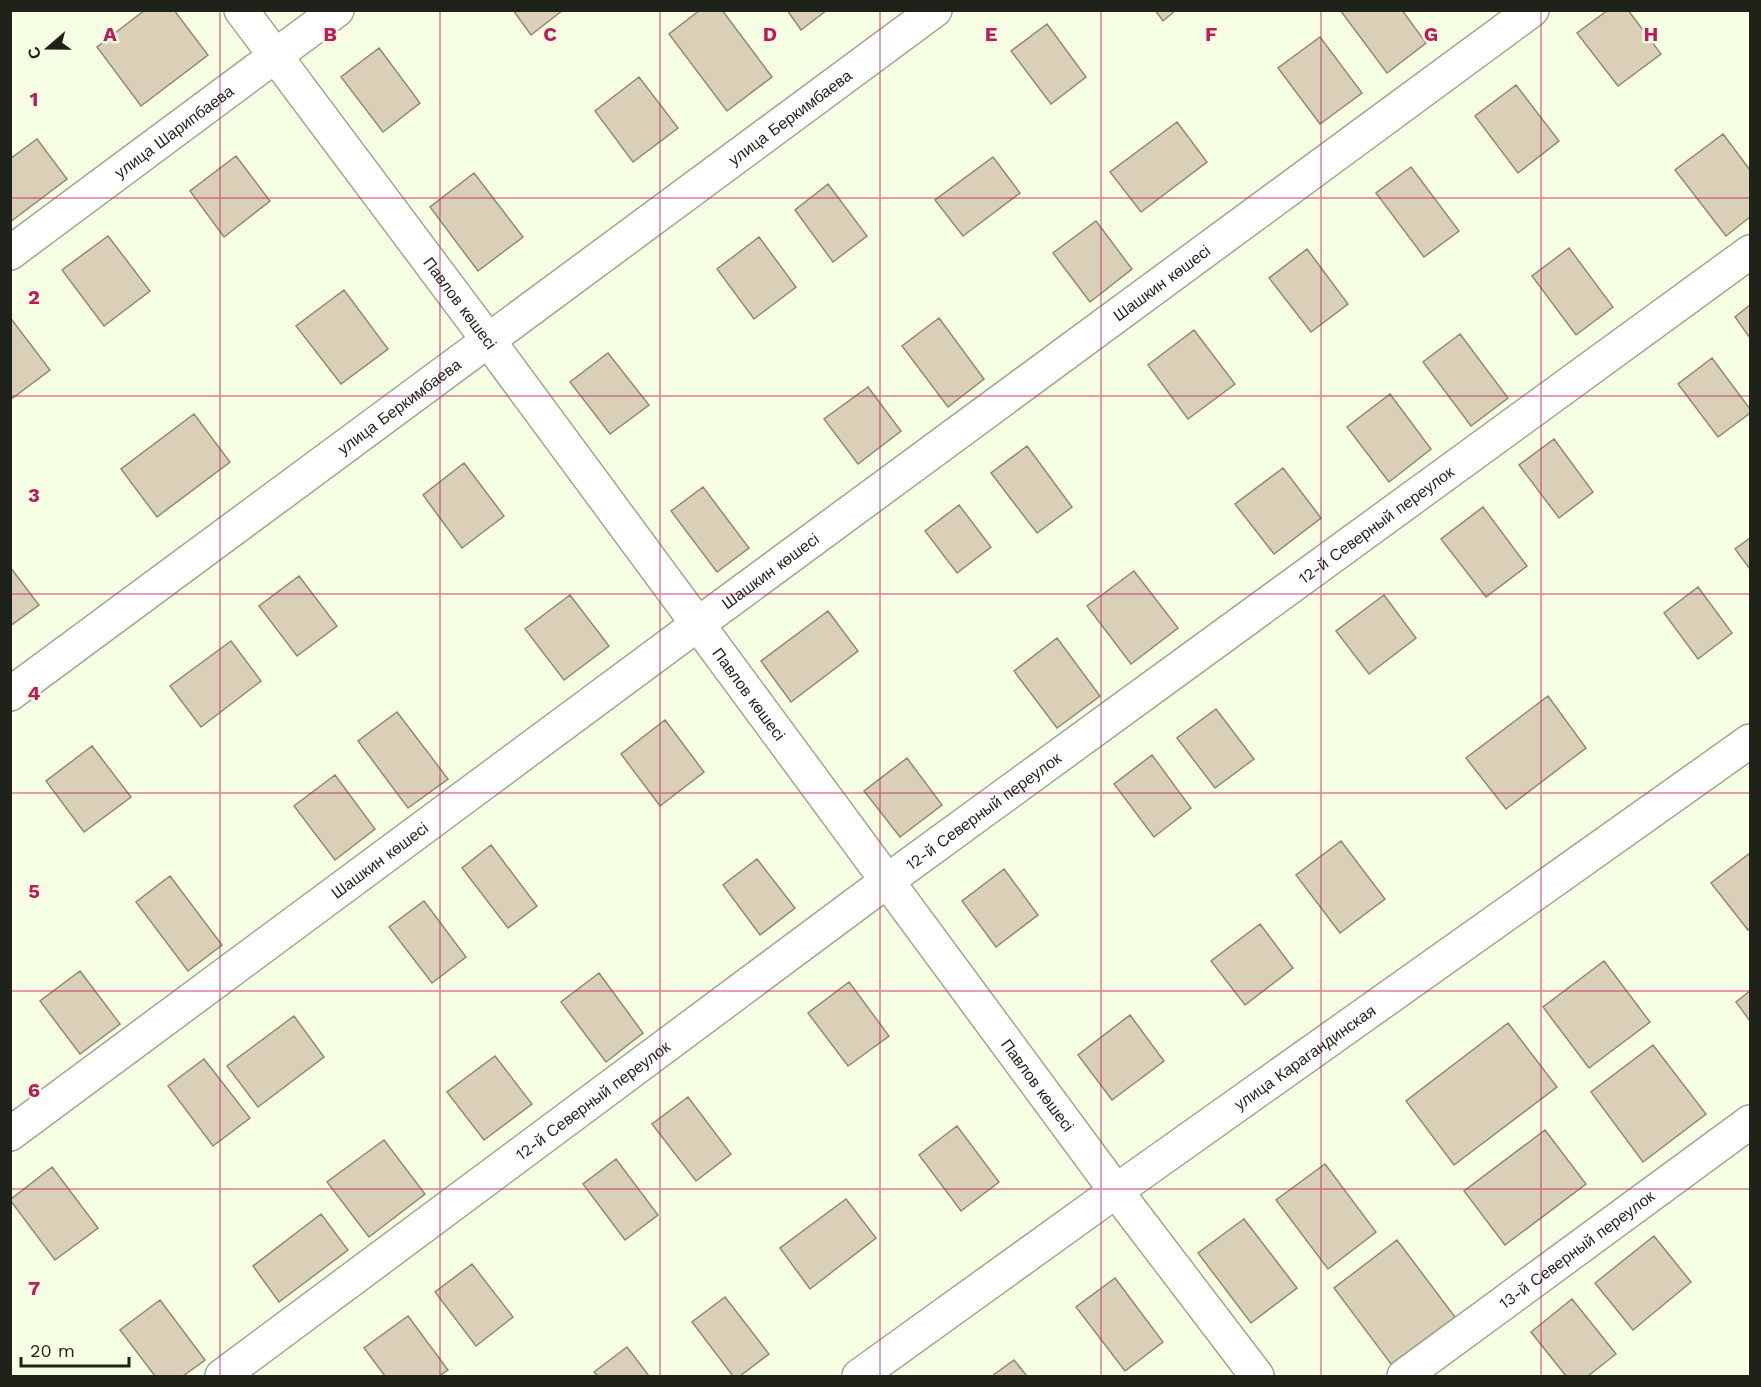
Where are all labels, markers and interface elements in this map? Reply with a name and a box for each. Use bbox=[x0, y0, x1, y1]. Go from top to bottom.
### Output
north arrow bbox=[18, 18, 78, 78]
text: A bbox=[103, 22, 117, 46]
text: B bbox=[323, 22, 337, 46]
text: C bbox=[543, 22, 557, 46]
text: D bbox=[763, 22, 777, 46]
text: E bbox=[985, 22, 997, 46]
text: F bbox=[1205, 22, 1217, 46]
text: G bbox=[1424, 22, 1438, 46]
text: H bbox=[1644, 22, 1658, 46]
text: С bbox=[23, 44, 45, 62]
street label: улица Беркимбаева bbox=[725, 65, 855, 169]
street label: улица Шарипбаева bbox=[111, 81, 237, 182]
text: 1 bbox=[30, 87, 38, 111]
street label: Шашкин көшесі bbox=[1109, 241, 1214, 325]
street label: Павлов көшесі bbox=[420, 253, 501, 353]
text: 2 bbox=[28, 285, 40, 309]
street label: улица Беркимбаева bbox=[334, 354, 465, 458]
street label: 12-й Северный переулок bbox=[1295, 461, 1458, 588]
text: 3 bbox=[28, 483, 40, 507]
street label: Шашкин көшесі bbox=[718, 529, 822, 613]
street label: Павлов көшесі bbox=[709, 644, 789, 744]
text: 4 bbox=[28, 681, 41, 705]
street label: 12-й Северный переулок bbox=[902, 747, 1065, 874]
street label: Шашкин көшесі bbox=[327, 818, 432, 902]
text: 5 bbox=[28, 879, 40, 903]
street label: улица Карагандинская bbox=[1230, 1000, 1379, 1114]
street label: Павлов көшесі bbox=[997, 1035, 1078, 1135]
street label: 12-й Северный переулок bbox=[512, 1036, 674, 1164]
text: 6 bbox=[28, 1078, 40, 1102]
street label: 13-й Северный переулок bbox=[1495, 1186, 1659, 1313]
text: 7 bbox=[28, 1276, 40, 1300]
scale bar bbox=[21, 1330, 129, 1368]
text: 20 m bbox=[30, 1340, 75, 1361]

